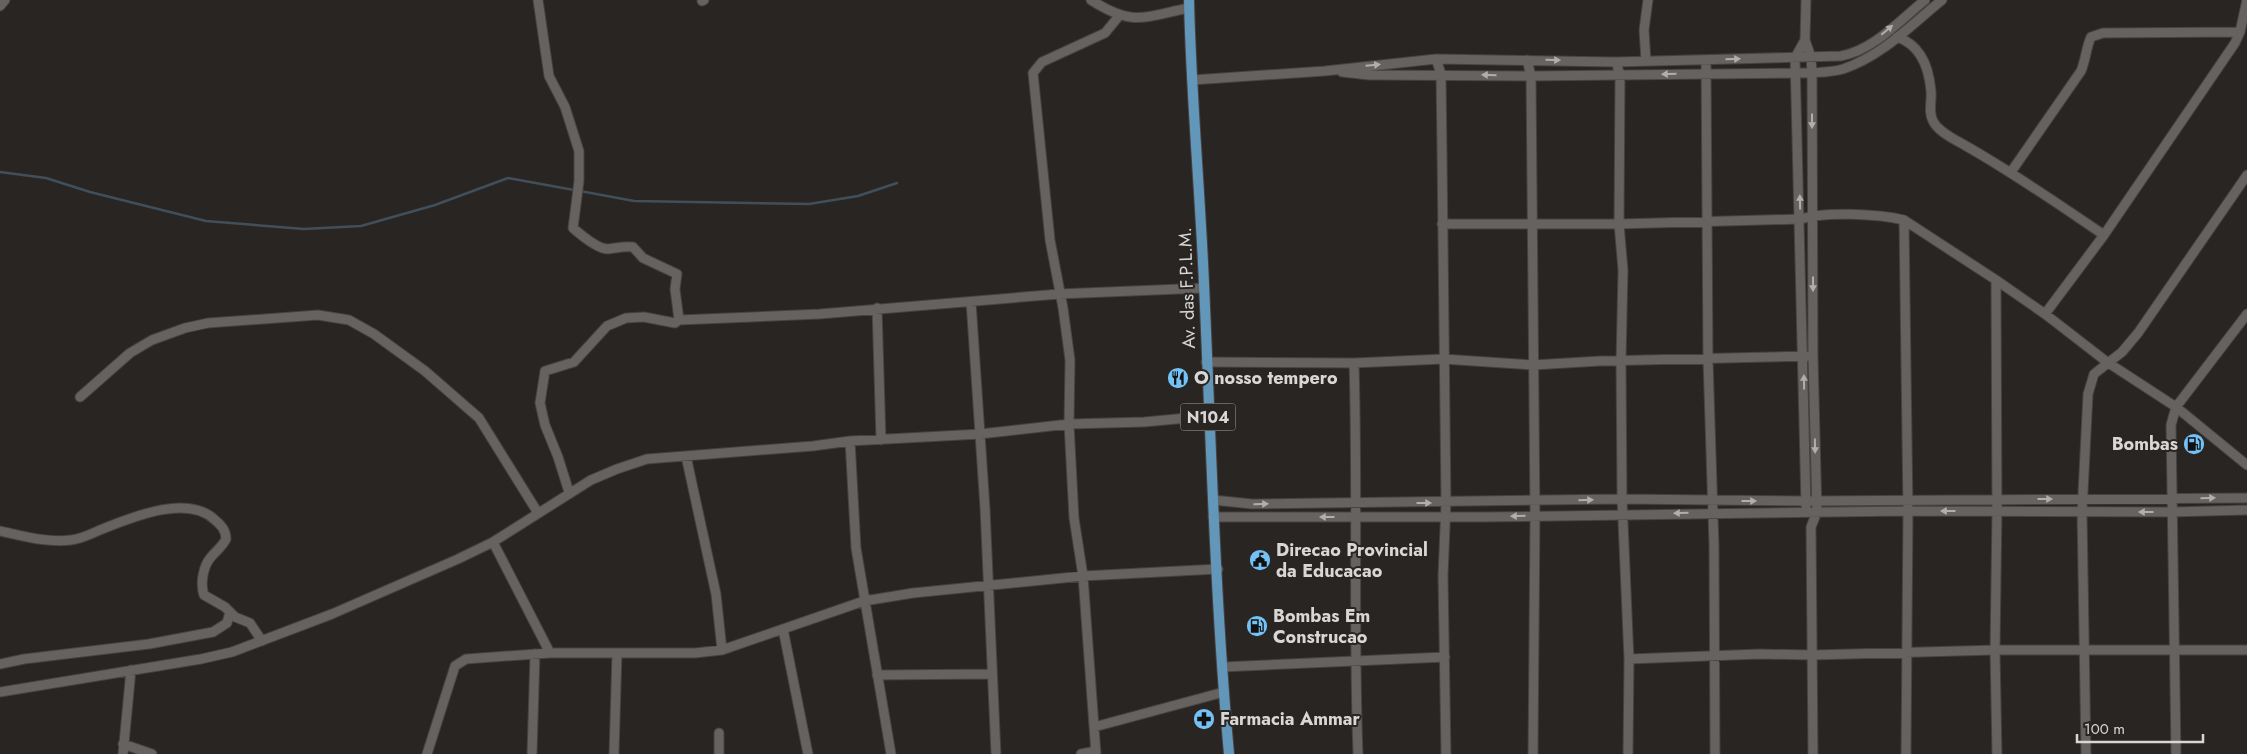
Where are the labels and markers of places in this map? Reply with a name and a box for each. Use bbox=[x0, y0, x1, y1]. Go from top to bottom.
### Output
place label: O nosso tempero bbox=[1194, 365, 1338, 391]
restaurant icon: O nosso tempero bbox=[1166, 366, 1190, 390]
place label: Bombas bbox=[2112, 431, 2178, 457]
fuel station icon: Bombas bbox=[2182, 432, 2206, 456]
place label: Direcao Provincial da Educacao bbox=[1276, 537, 1428, 584]
public building icon: Direcao Provincial da Educacao bbox=[1248, 548, 1272, 572]
place label: Bombas Em Construcao bbox=[1273, 603, 1370, 650]
fuel station icon: Bombas Em Construcao bbox=[1245, 614, 1269, 638]
place label: Farmacia Ammar bbox=[1220, 706, 1360, 732]
pharmacy icon: Farmacia Ammar bbox=[1192, 707, 1216, 731]

